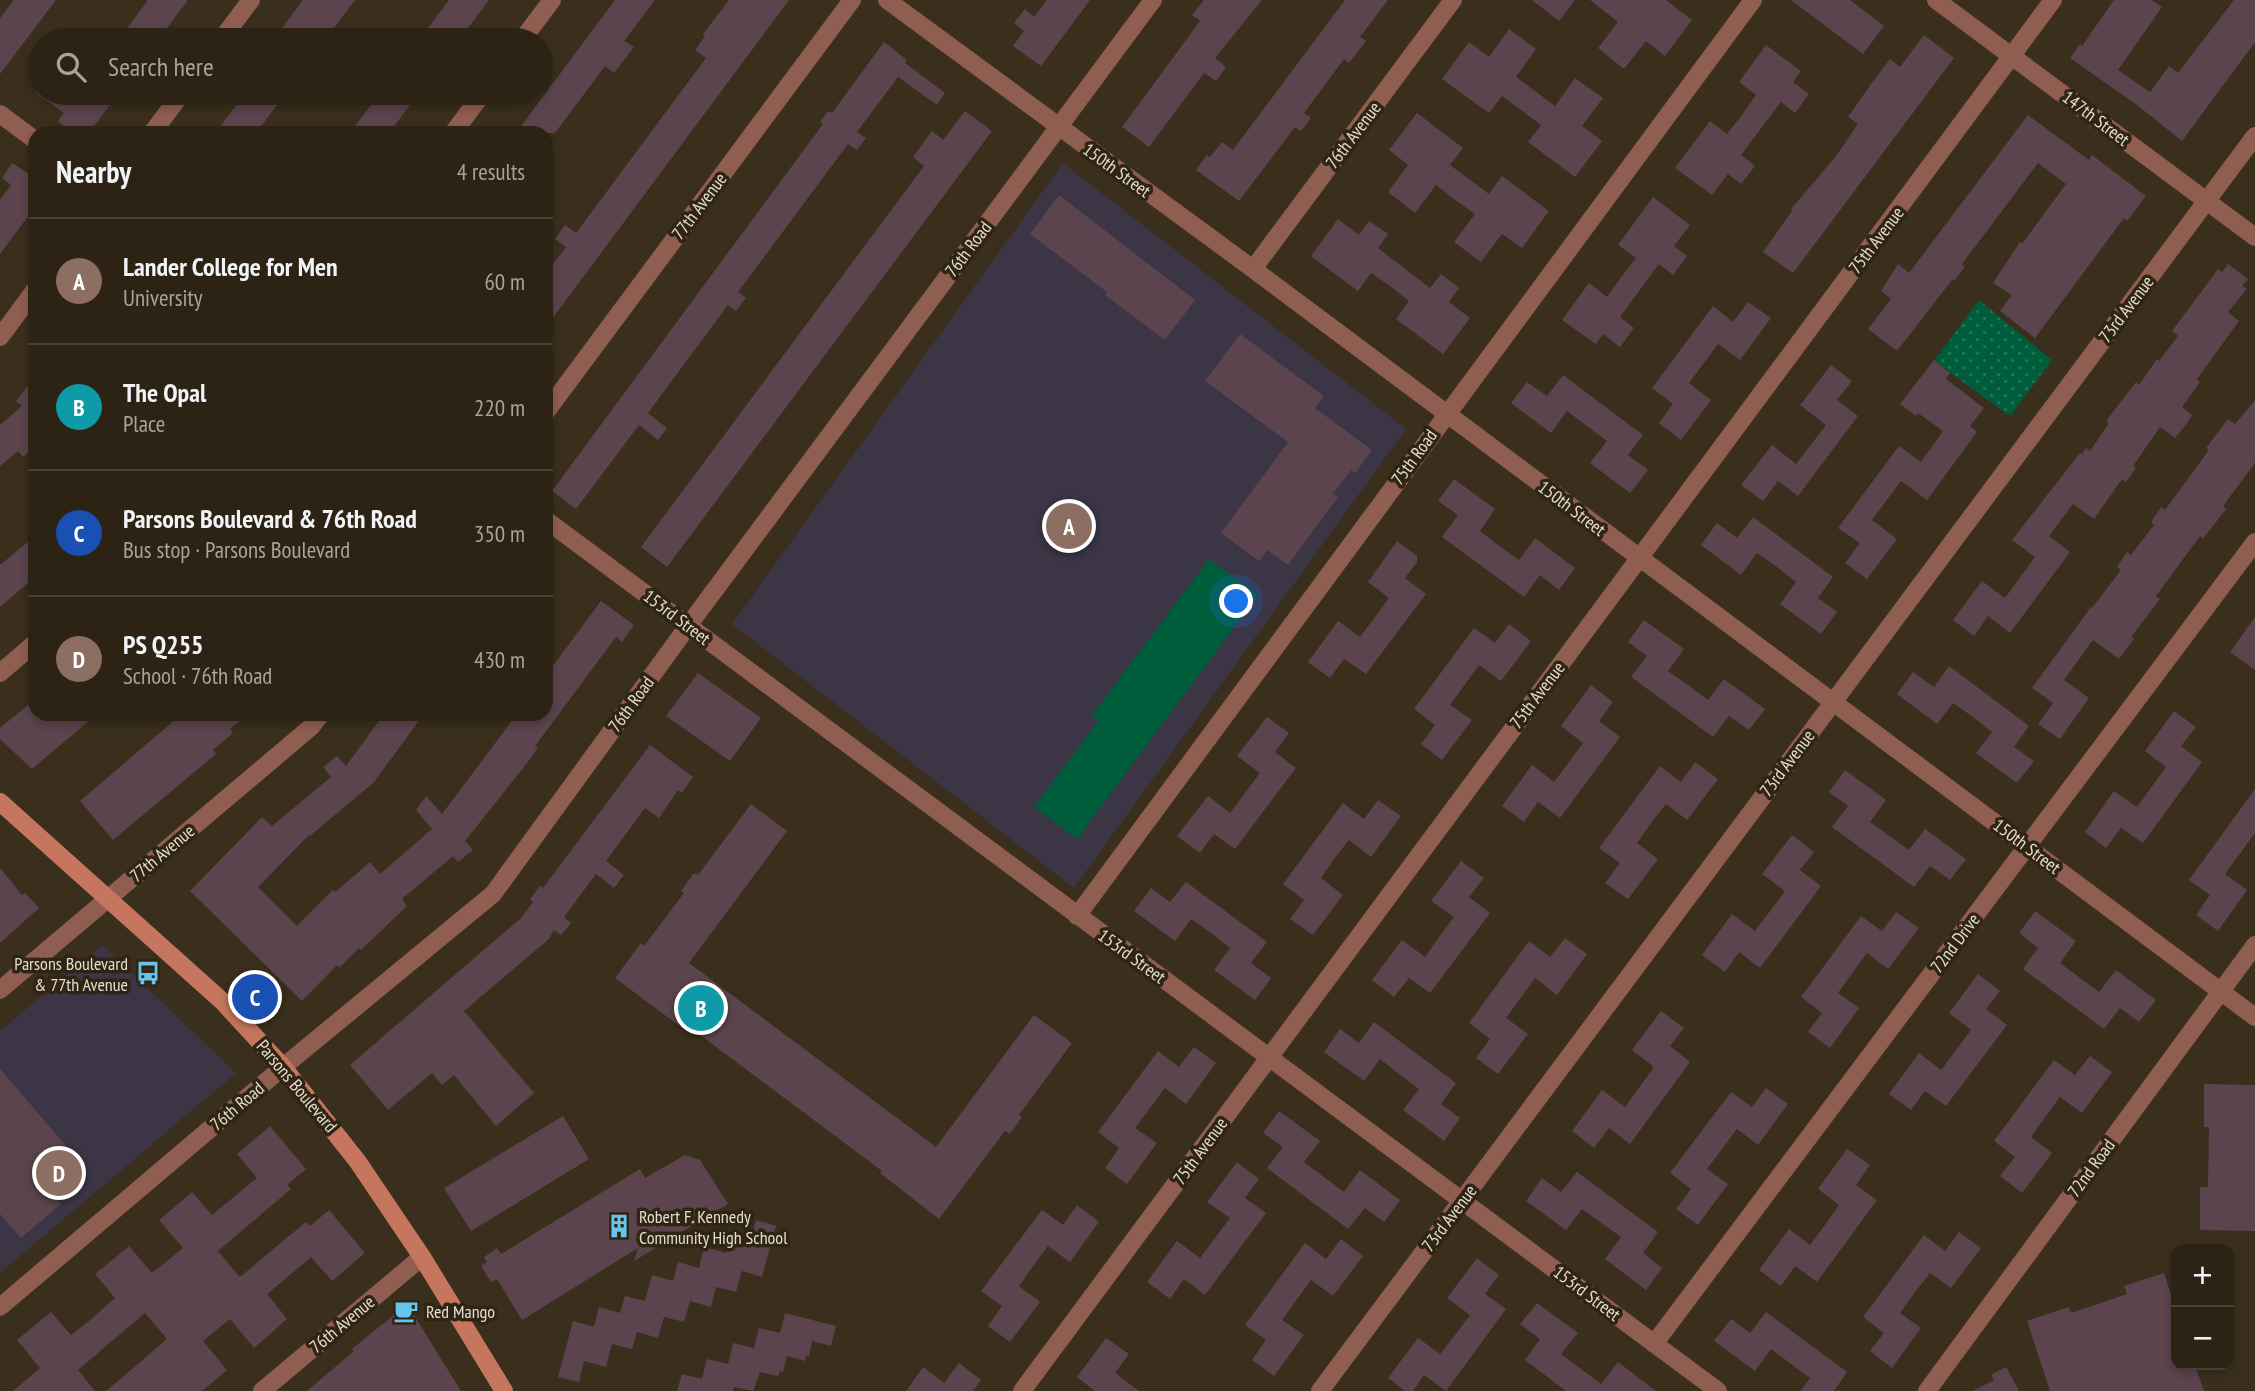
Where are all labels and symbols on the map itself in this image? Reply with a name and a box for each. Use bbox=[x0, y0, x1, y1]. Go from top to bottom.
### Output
street label: 147th Street bbox=[2058, 85, 2134, 151]
street label: 76th Avenue bbox=[1320, 97, 1386, 173]
street label: 150th Street bbox=[1079, 138, 1155, 202]
street label: 77th Avenue bbox=[666, 168, 732, 244]
street label: 75th Avenue bbox=[1843, 202, 1909, 278]
street label: 76th Road bbox=[940, 217, 996, 281]
street label: 73rd Avenue bbox=[2093, 271, 2159, 347]
street label: 75th Road bbox=[1386, 425, 1442, 489]
street label: 150th Street bbox=[1534, 475, 1610, 541]
pin: A bbox=[1046, 500, 1092, 552]
street label: 153rd Street bbox=[639, 584, 715, 650]
your location bbox=[1219, 584, 1253, 618]
street label: 75th Avenue bbox=[1504, 657, 1570, 733]
street label: 76th Road bbox=[603, 672, 659, 736]
street label: 73rd Avenue bbox=[1754, 725, 1820, 801]
street label: 150th Street bbox=[1989, 813, 2065, 879]
street label: 77th Avenue bbox=[125, 819, 199, 887]
street label: 72nd Drive bbox=[1925, 909, 1985, 977]
street label: 153rd Street bbox=[1094, 924, 1170, 988]
place label: Parsons Boulevard & 77th Avenue bbox=[14, 952, 128, 996]
bus stop icon: Parsons Boulevard & 77th Avenue bbox=[134, 959, 162, 987]
pin: C bbox=[232, 971, 278, 1023]
pin: B bbox=[678, 982, 724, 1034]
street label: Parsons Boulevard bbox=[252, 1035, 342, 1137]
street label: 76th Road bbox=[205, 1077, 269, 1135]
street label: 75th Avenue bbox=[1168, 1113, 1232, 1189]
street label: 72nd Road bbox=[2062, 1134, 2120, 1202]
pin: D bbox=[36, 1147, 82, 1199]
street label: 73rd Avenue bbox=[1416, 1180, 1482, 1256]
place label: Robert F. Kennedy Community High School bbox=[639, 1205, 788, 1249]
building icon: Robert F. Kennedy Community High School bbox=[605, 1212, 633, 1240]
street label: 153rd Street bbox=[1549, 1260, 1625, 1326]
street label: 76th Avenue bbox=[305, 1290, 379, 1358]
cafe icon: Red Mango bbox=[392, 1297, 420, 1325]
place label: Red Mango bbox=[426, 1300, 495, 1323]

